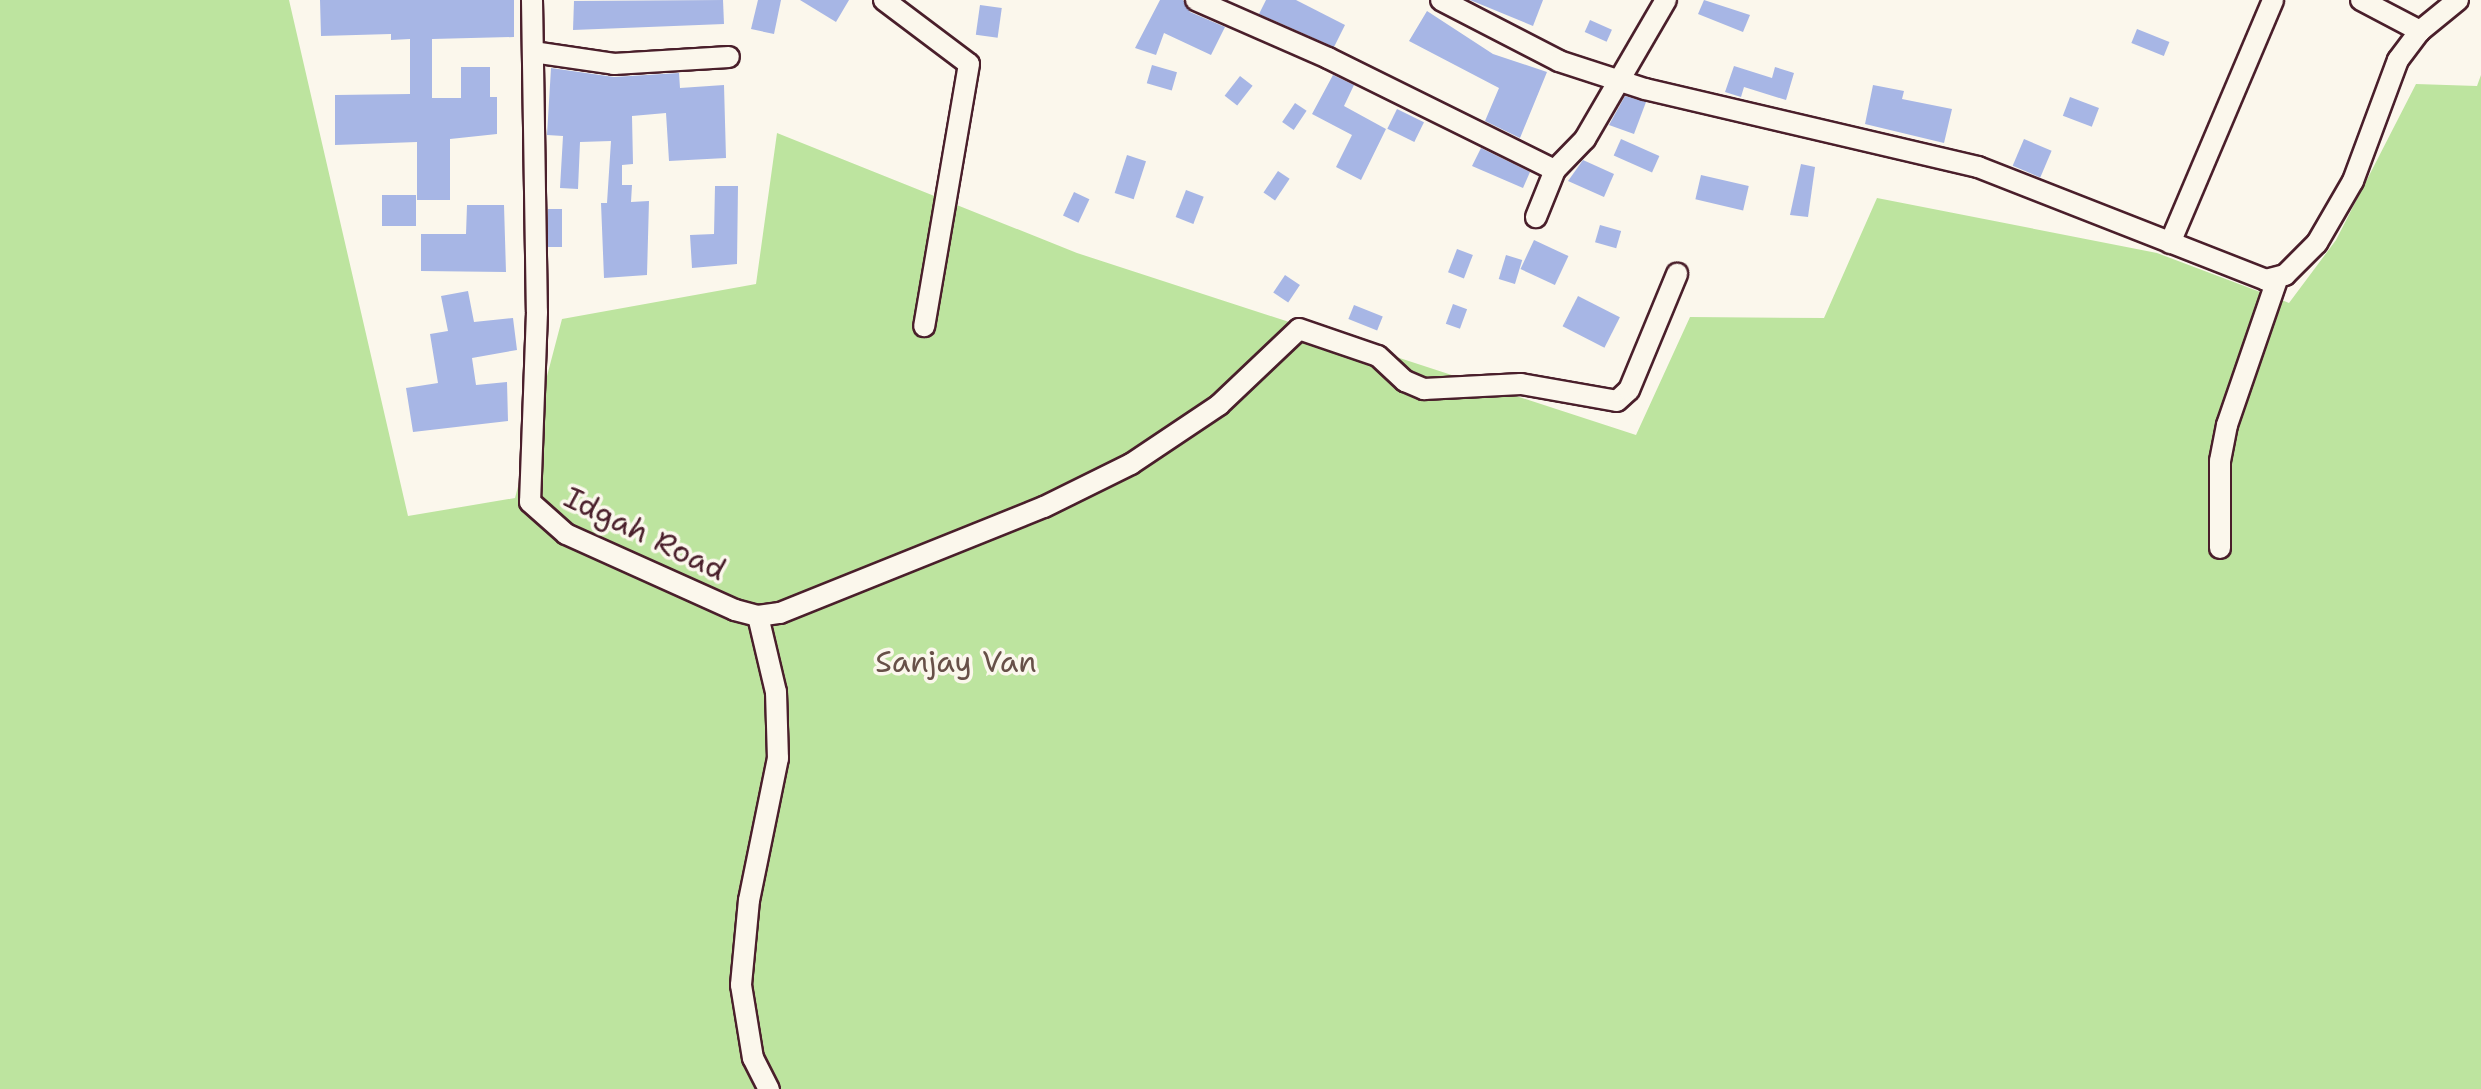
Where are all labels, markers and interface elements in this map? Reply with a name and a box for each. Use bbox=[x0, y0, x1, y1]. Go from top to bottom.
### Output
street label: Idgah Road bbox=[558, 479, 732, 589]
park label: Sanjay Van bbox=[875, 644, 1037, 680]

